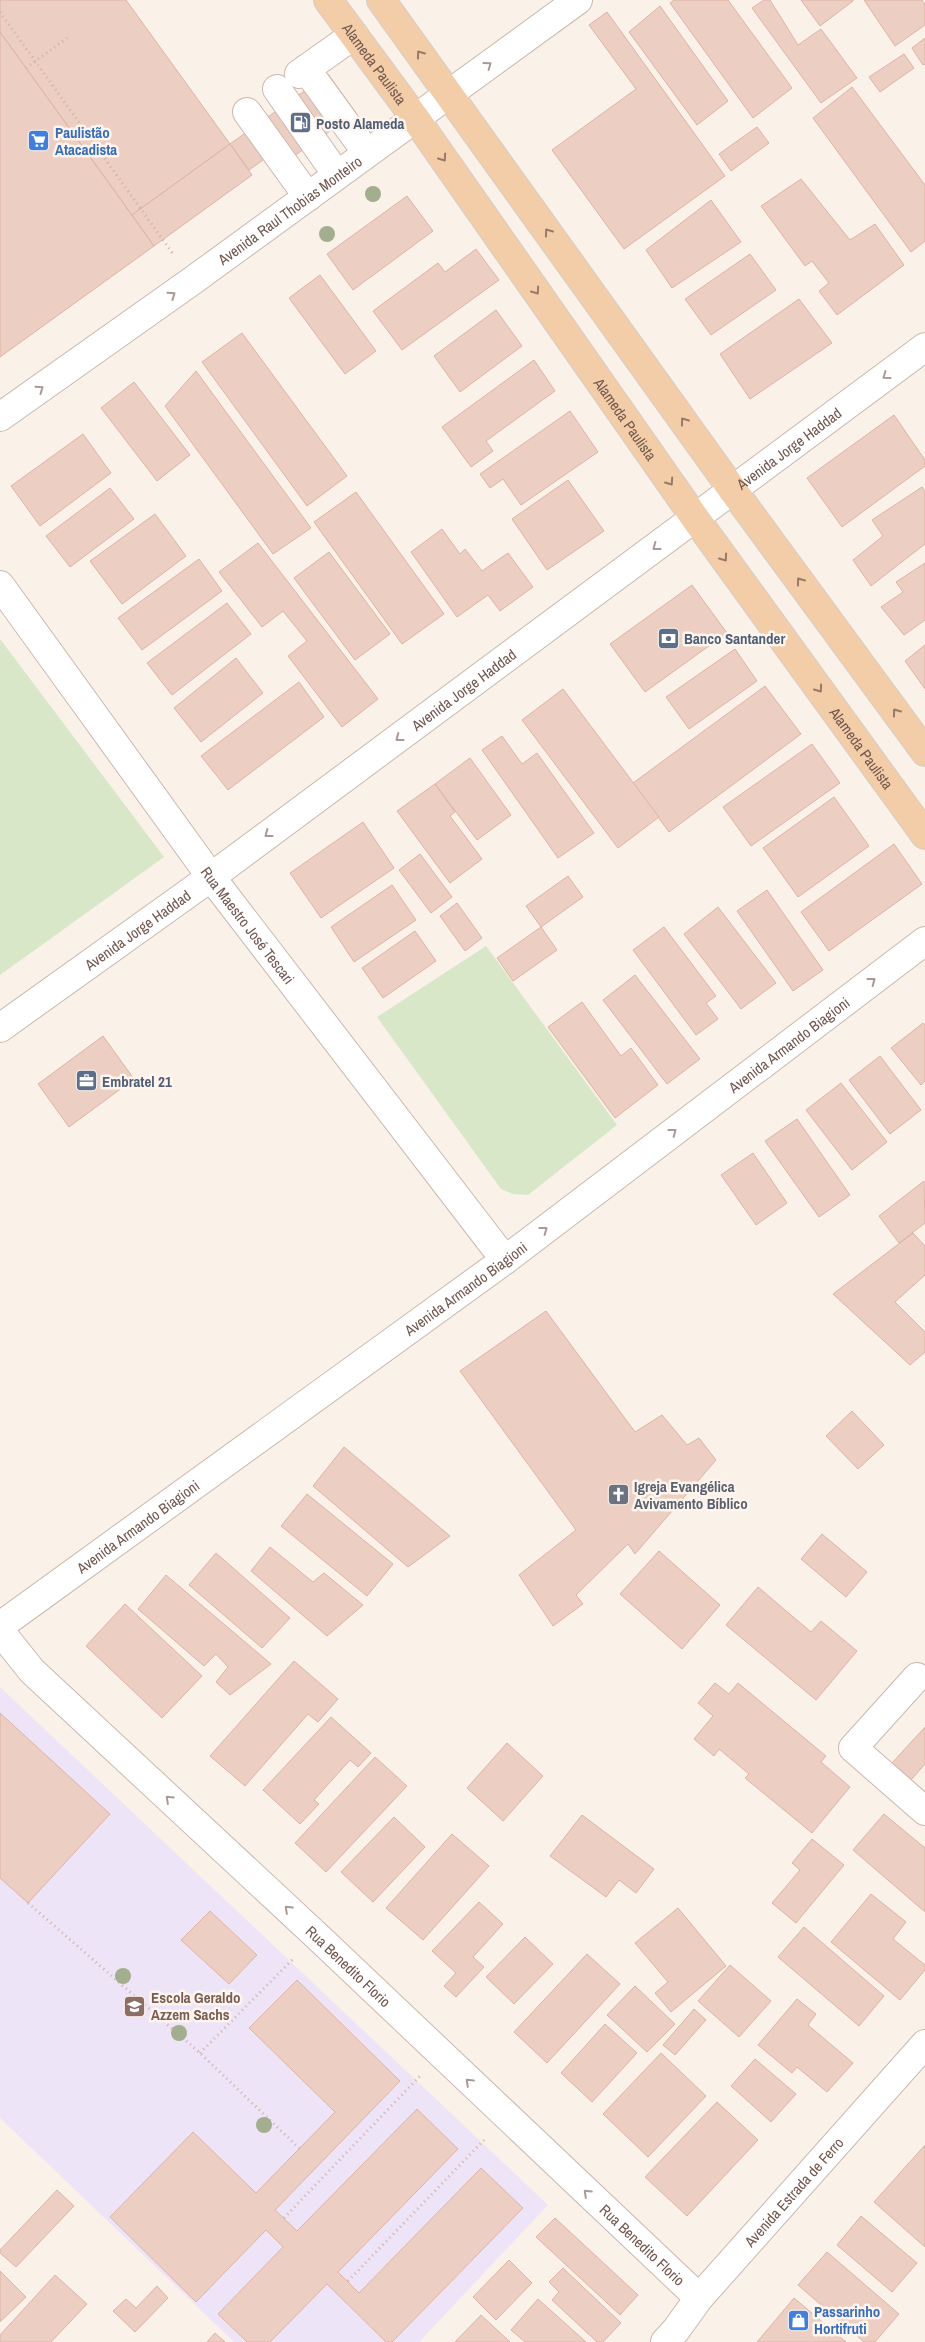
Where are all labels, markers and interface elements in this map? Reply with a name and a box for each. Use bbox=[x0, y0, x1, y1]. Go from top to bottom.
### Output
street label: Alameda Paulista bbox=[337, 18, 412, 109]
one-way arrow bbox=[417, 50, 426, 59]
one-way arrow bbox=[482, 62, 491, 70]
fuel station icon: Posto Alameda bbox=[288, 111, 312, 135]
place label: Posto Alameda bbox=[316, 113, 405, 134]
place label: Paulistão Atacadista bbox=[55, 122, 117, 160]
supermarket icon: Paulistão Atacadista bbox=[27, 129, 51, 153]
street label: Avenida Raul Thobias Monteiro bbox=[213, 150, 366, 270]
one-way arrow bbox=[437, 152, 446, 162]
one-way arrow bbox=[545, 228, 554, 238]
one-way arrow bbox=[530, 285, 539, 295]
one-way arrow bbox=[166, 292, 176, 301]
one-way arrow bbox=[882, 370, 892, 379]
street label: Alameda Paulista bbox=[589, 373, 662, 465]
one-way arrow bbox=[34, 386, 44, 395]
street label: Avenida Jorge Haddad bbox=[731, 402, 845, 495]
one-way arrow bbox=[681, 417, 690, 427]
one-way arrow bbox=[664, 476, 673, 486]
one-way arrow bbox=[652, 541, 662, 550]
one-way arrow bbox=[718, 552, 727, 562]
one-way arrow bbox=[797, 577, 806, 587]
bank icon: Banco Santander bbox=[656, 626, 680, 650]
place label: Banco Santander bbox=[684, 628, 785, 649]
street label: Avenida Jorge Haddad bbox=[406, 644, 520, 736]
one-way arrow bbox=[813, 683, 822, 693]
street label: Alameda Paulista bbox=[824, 702, 899, 793]
one-way arrow bbox=[893, 709, 902, 718]
one-way arrow bbox=[395, 732, 405, 741]
one-way arrow bbox=[265, 829, 274, 837]
street label: Rua Maestro José Tescari bbox=[196, 862, 300, 988]
street label: Avenida Jorge Haddad bbox=[79, 885, 195, 975]
one-way arrow bbox=[866, 979, 875, 987]
street label: Avenida Armando Biagioni bbox=[723, 992, 854, 1098]
office icon: Embratel 21 bbox=[74, 1069, 98, 1093]
place label: Embratel 21 bbox=[102, 1071, 172, 1092]
one-way arrow bbox=[667, 1129, 677, 1138]
one-way arrow bbox=[538, 1228, 547, 1236]
street label: Avenida Armando Biagioni bbox=[399, 1237, 531, 1341]
street label: Avenida Armando Biagioni bbox=[71, 1475, 203, 1578]
place label: Igreja Evangélica Avivamento Bíblico bbox=[634, 1476, 748, 1514]
church icon: Igreja Evangélica Avivamento Bíblico bbox=[606, 1483, 630, 1507]
one-way arrow bbox=[166, 1796, 175, 1805]
one-way arrow bbox=[284, 1906, 293, 1915]
street label: Rua Benedito Florio bbox=[301, 1921, 396, 2012]
place label: Escola Geraldo Azzem Sachs bbox=[151, 1987, 241, 2025]
school or university icon: Escola Geraldo Azzem Sachs bbox=[123, 1994, 147, 2018]
one-way arrow bbox=[465, 2079, 474, 2088]
street label: Avenida Estrada de Ferro bbox=[739, 2132, 848, 2252]
one-way arrow bbox=[584, 2190, 593, 2199]
street label: Rua Benedito Florio bbox=[595, 2199, 690, 2290]
place label: Passarinho Hortifruti bbox=[814, 2301, 880, 2339]
shop icon: Passarinho Hortifruti bbox=[786, 2308, 810, 2332]

